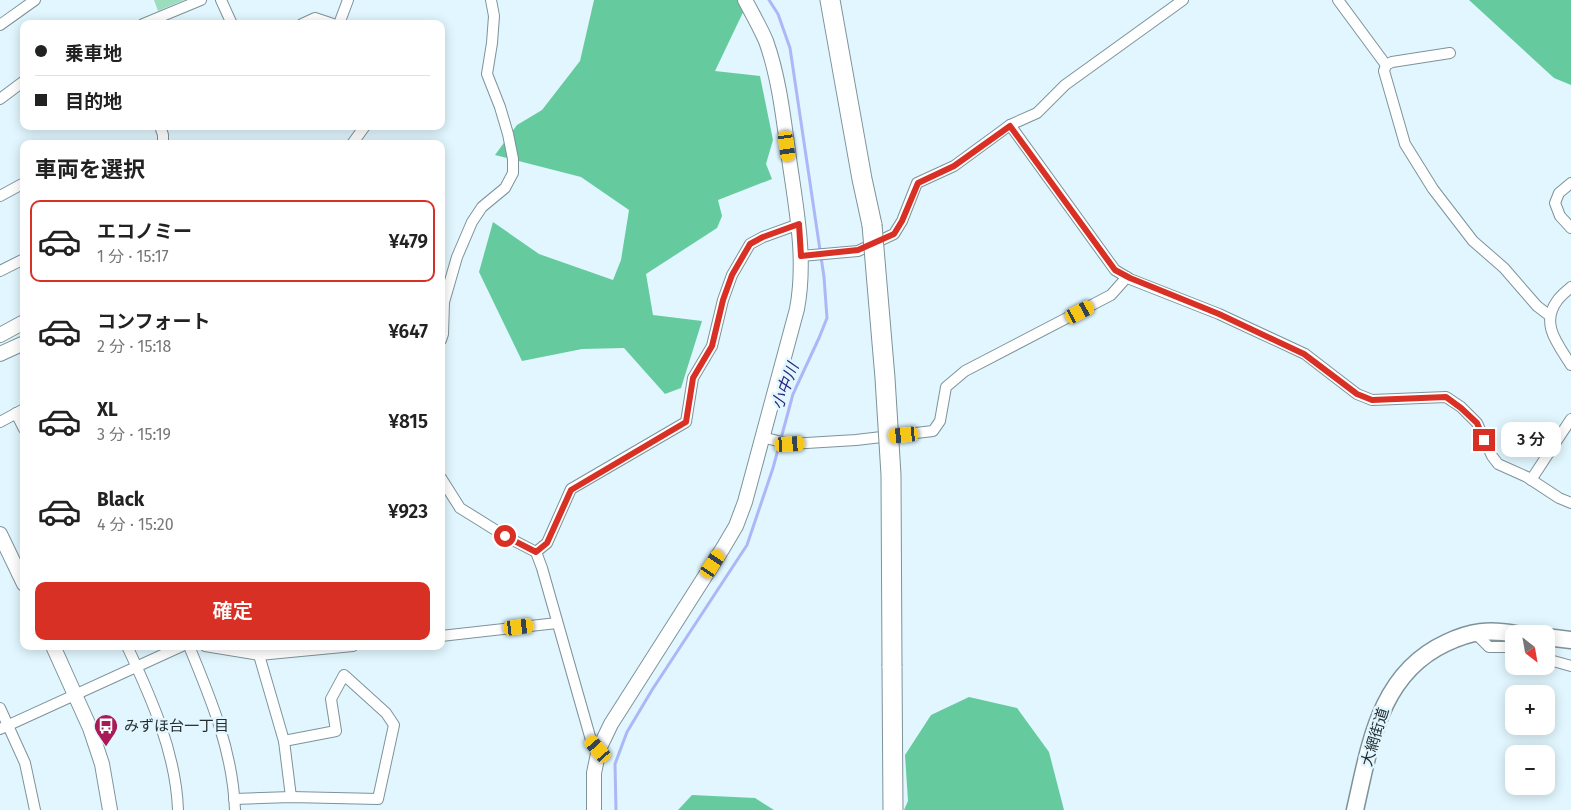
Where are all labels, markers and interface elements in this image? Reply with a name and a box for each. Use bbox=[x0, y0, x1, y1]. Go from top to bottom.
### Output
text: 乗車地 bbox=[65, 42, 122, 65]
text: 目的地 bbox=[65, 90, 122, 113]
car bbox=[777, 130, 796, 162]
text: 車両を選択 bbox=[35, 156, 145, 183]
icon: car bbox=[37, 219, 82, 264]
text: エコノミー bbox=[97, 220, 192, 243]
text: ¥479 bbox=[389, 230, 428, 253]
text: 1 分 · 15:17 bbox=[97, 247, 169, 266]
car bbox=[1063, 298, 1096, 326]
icon: car bbox=[37, 309, 82, 354]
text: コンフォート bbox=[97, 310, 210, 333]
text: ¥647 bbox=[388, 320, 428, 343]
text: 2 分 · 15:18 bbox=[97, 337, 171, 356]
water label: 小中川 bbox=[768, 358, 803, 412]
text: XL bbox=[97, 398, 118, 421]
icon: car bbox=[37, 399, 82, 444]
text: ¥815 bbox=[389, 410, 428, 433]
callout: 3 分 bbox=[1502, 422, 1562, 458]
text: 3 分 · 15:19 bbox=[97, 425, 171, 444]
car bbox=[888, 426, 919, 444]
route end bbox=[1473, 429, 1495, 451]
text: 3 分 bbox=[1517, 430, 1545, 449]
car bbox=[774, 436, 805, 452]
text: Black bbox=[97, 488, 144, 511]
icon: car bbox=[37, 489, 82, 534]
text: ¥923 bbox=[388, 500, 428, 523]
text: 4 分 · 15:20 bbox=[97, 515, 174, 534]
route start bbox=[494, 525, 516, 547]
car bbox=[698, 547, 727, 581]
button: 確定 bbox=[35, 582, 430, 640]
car bbox=[503, 618, 534, 636]
north arrow bbox=[1505, 625, 1555, 675]
map controls bbox=[1505, 625, 1555, 795]
button: + bbox=[1505, 685, 1555, 735]
street label: 大網街道 bbox=[1358, 706, 1392, 768]
bus stop icon: みずほ台一丁目 bbox=[93, 713, 119, 747]
place label: みずほ台一丁目 bbox=[124, 717, 229, 735]
car bbox=[582, 733, 613, 765]
button: − bbox=[1505, 745, 1555, 795]

